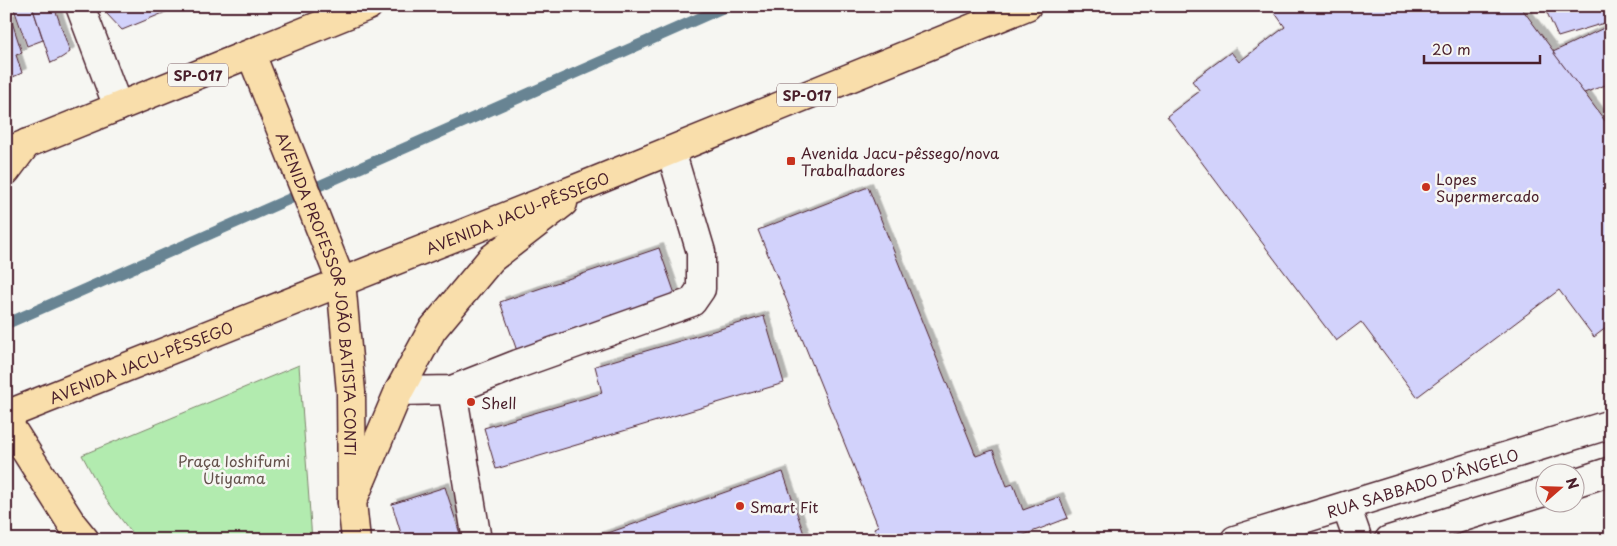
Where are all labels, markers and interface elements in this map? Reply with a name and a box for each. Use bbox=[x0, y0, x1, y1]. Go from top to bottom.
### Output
scale bar bbox=[1424, 32, 1541, 64]
text: 20 m bbox=[1432, 37, 1471, 60]
road number: SP-017 bbox=[168, 64, 228, 86]
road number: SP-017 bbox=[777, 84, 837, 106]
street label: AVENIDA PROFESSOR JOÃO BATISTA CONTI bbox=[271, 128, 363, 456]
place label: Avenida Jacu-pêssego/nova Trabalhadores bbox=[801, 141, 1000, 181]
marker: Avenida Jacu-pêssego/nova Trabalhadores bbox=[785, 155, 797, 167]
street label: AVENIDA JACU-PÊSSEGO bbox=[422, 165, 613, 259]
place label: Lopes Supermercado bbox=[1436, 167, 1539, 207]
marker: Lopes Supermercado bbox=[1420, 181, 1432, 193]
street label: AVENIDA JACU-PÊSSEGO bbox=[45, 315, 236, 408]
place label: Shell bbox=[481, 391, 516, 414]
marker: Shell bbox=[465, 396, 477, 408]
street label: RUA SABBADO D'ÂNGELO bbox=[1324, 442, 1521, 523]
park label: Praça Ioshifumi Utiyama bbox=[178, 449, 290, 489]
north arrow bbox=[1534, 464, 1584, 514]
text: N bbox=[1561, 475, 1584, 492]
place label: Smart Fit bbox=[750, 495, 818, 518]
marker: Smart Fit bbox=[734, 500, 746, 512]

